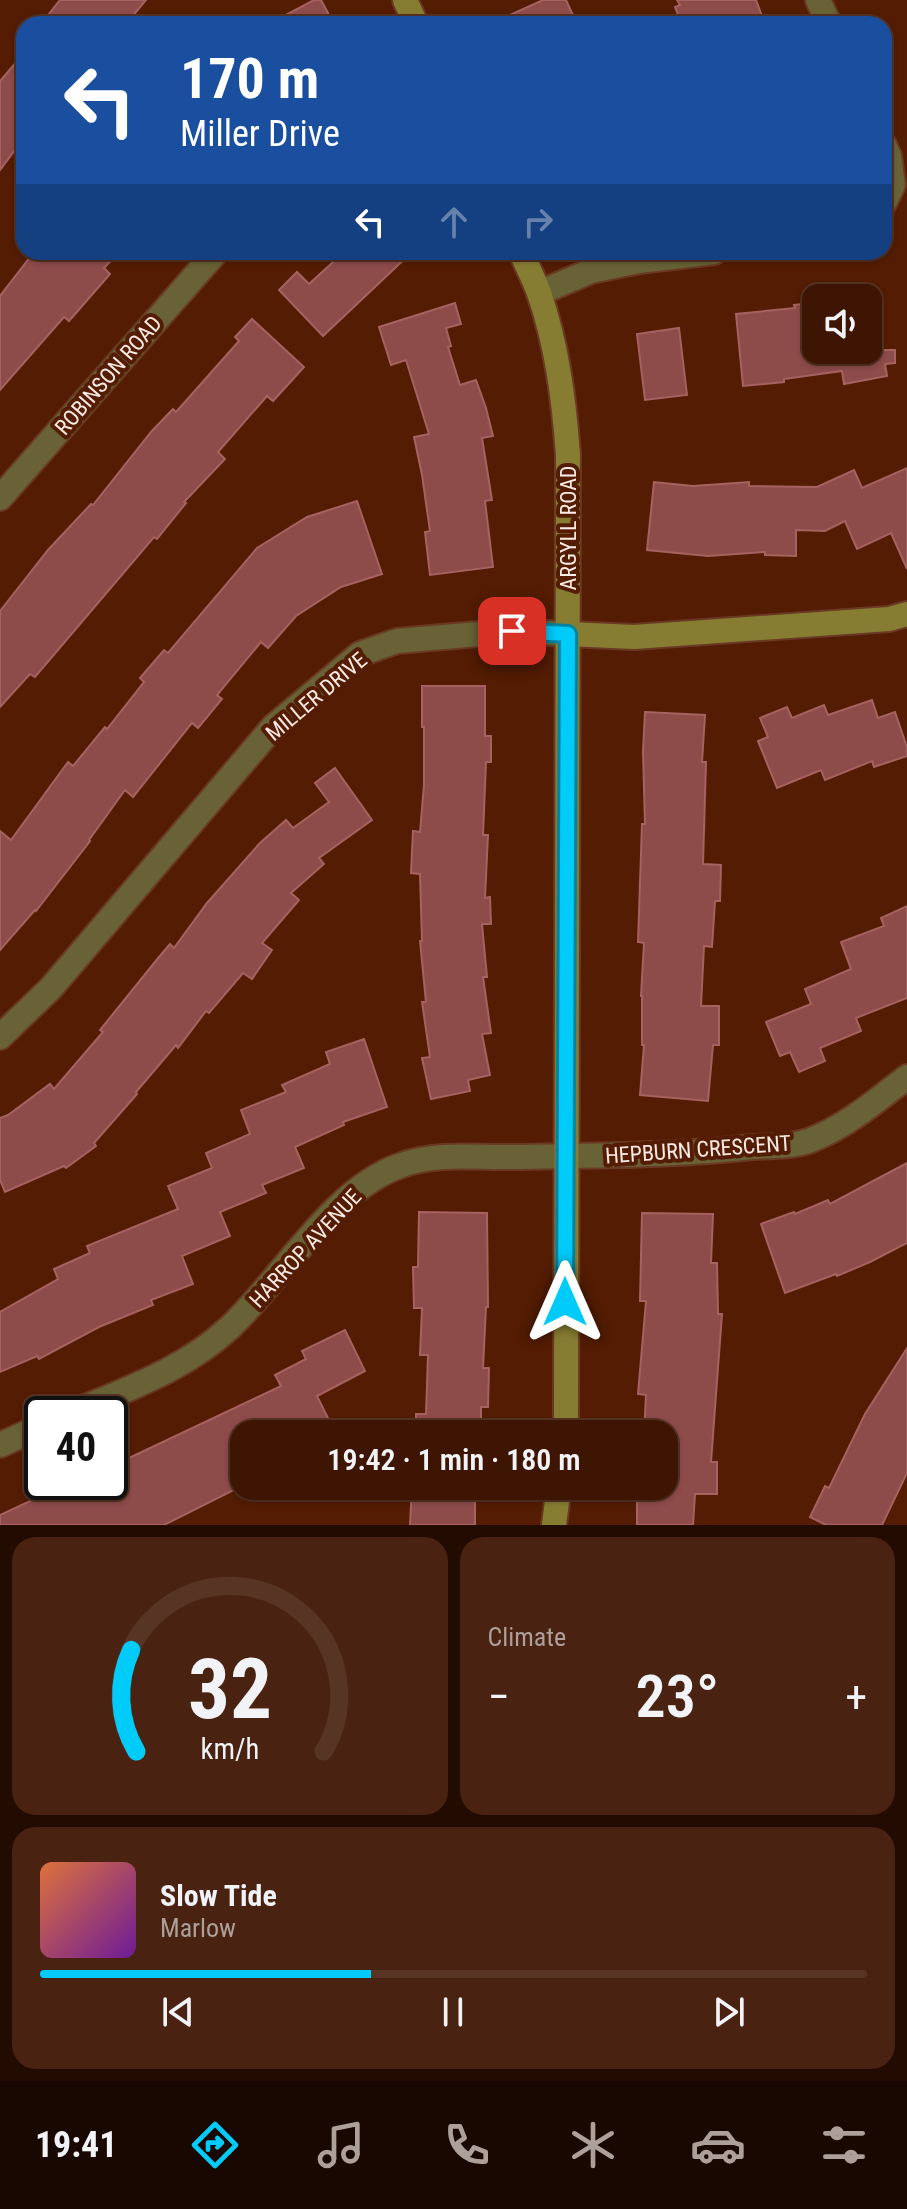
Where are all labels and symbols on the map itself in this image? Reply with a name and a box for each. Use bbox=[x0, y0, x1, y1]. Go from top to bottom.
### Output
street label: ROBINSON ROAD bbox=[50, 311, 167, 440]
street label: ARGYLL ROAD bbox=[556, 466, 581, 590]
pin bbox=[478, 597, 546, 665]
street label: MILLER DRIVE bbox=[261, 647, 372, 746]
street label: HEPBURN CRESCENT bbox=[604, 1131, 792, 1168]
street label: HARROP AVENUE bbox=[244, 1184, 366, 1313]
position arrow bbox=[523, 1260, 607, 1344]
speed limit sign: 40 bbox=[24, 1396, 128, 1500]

